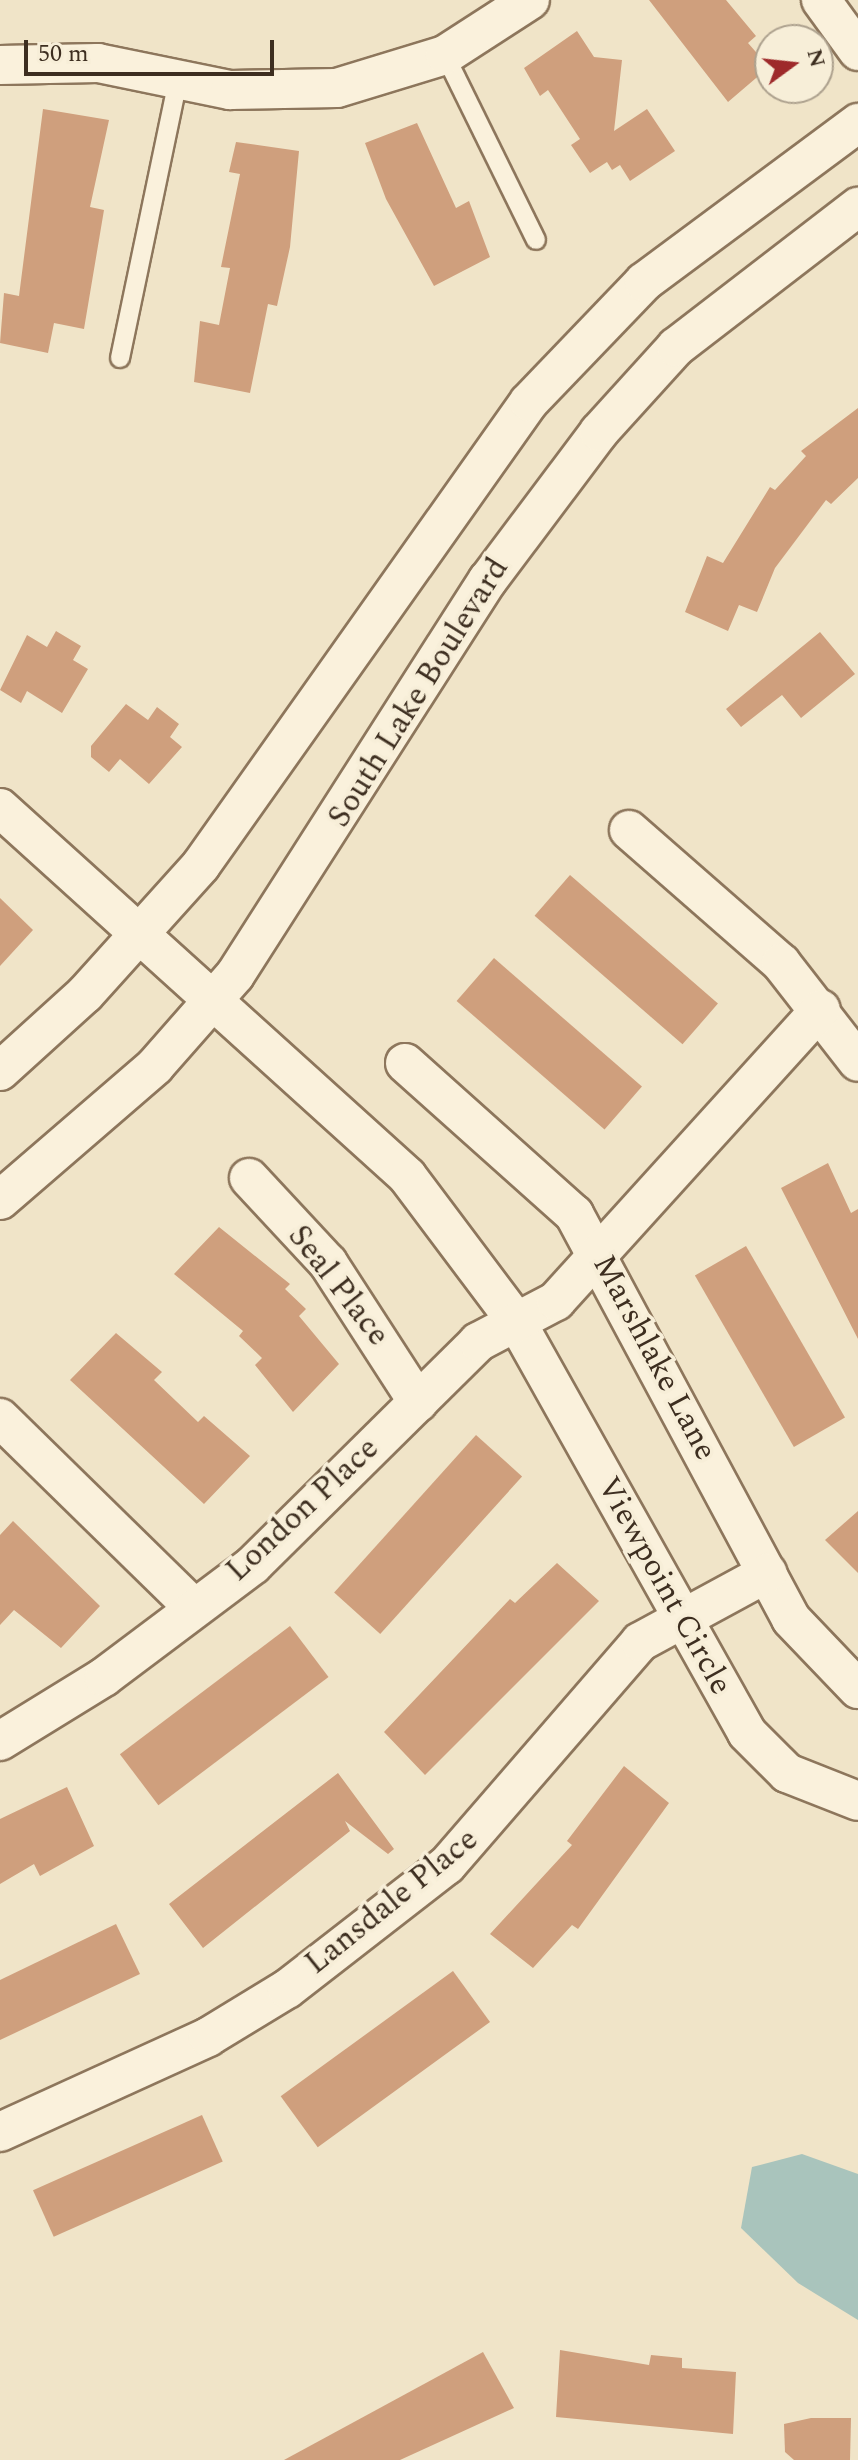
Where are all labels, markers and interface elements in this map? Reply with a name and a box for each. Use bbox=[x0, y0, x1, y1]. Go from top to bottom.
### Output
scale bar bbox=[28, 24, 278, 74]
north arrow bbox=[754, 24, 834, 104]
text: 50 m bbox=[38, 36, 89, 72]
text: N bbox=[797, 45, 834, 71]
street label: South Lake Boulevard bbox=[320, 551, 518, 835]
street label: Seal Place bbox=[279, 1218, 397, 1354]
street label: Marshlake Lane bbox=[584, 1249, 724, 1467]
street label: London Place bbox=[219, 1430, 387, 1590]
street label: Viewpoint Circle bbox=[588, 1470, 740, 1702]
street label: Lansdale Place bbox=[298, 1821, 486, 1983]

